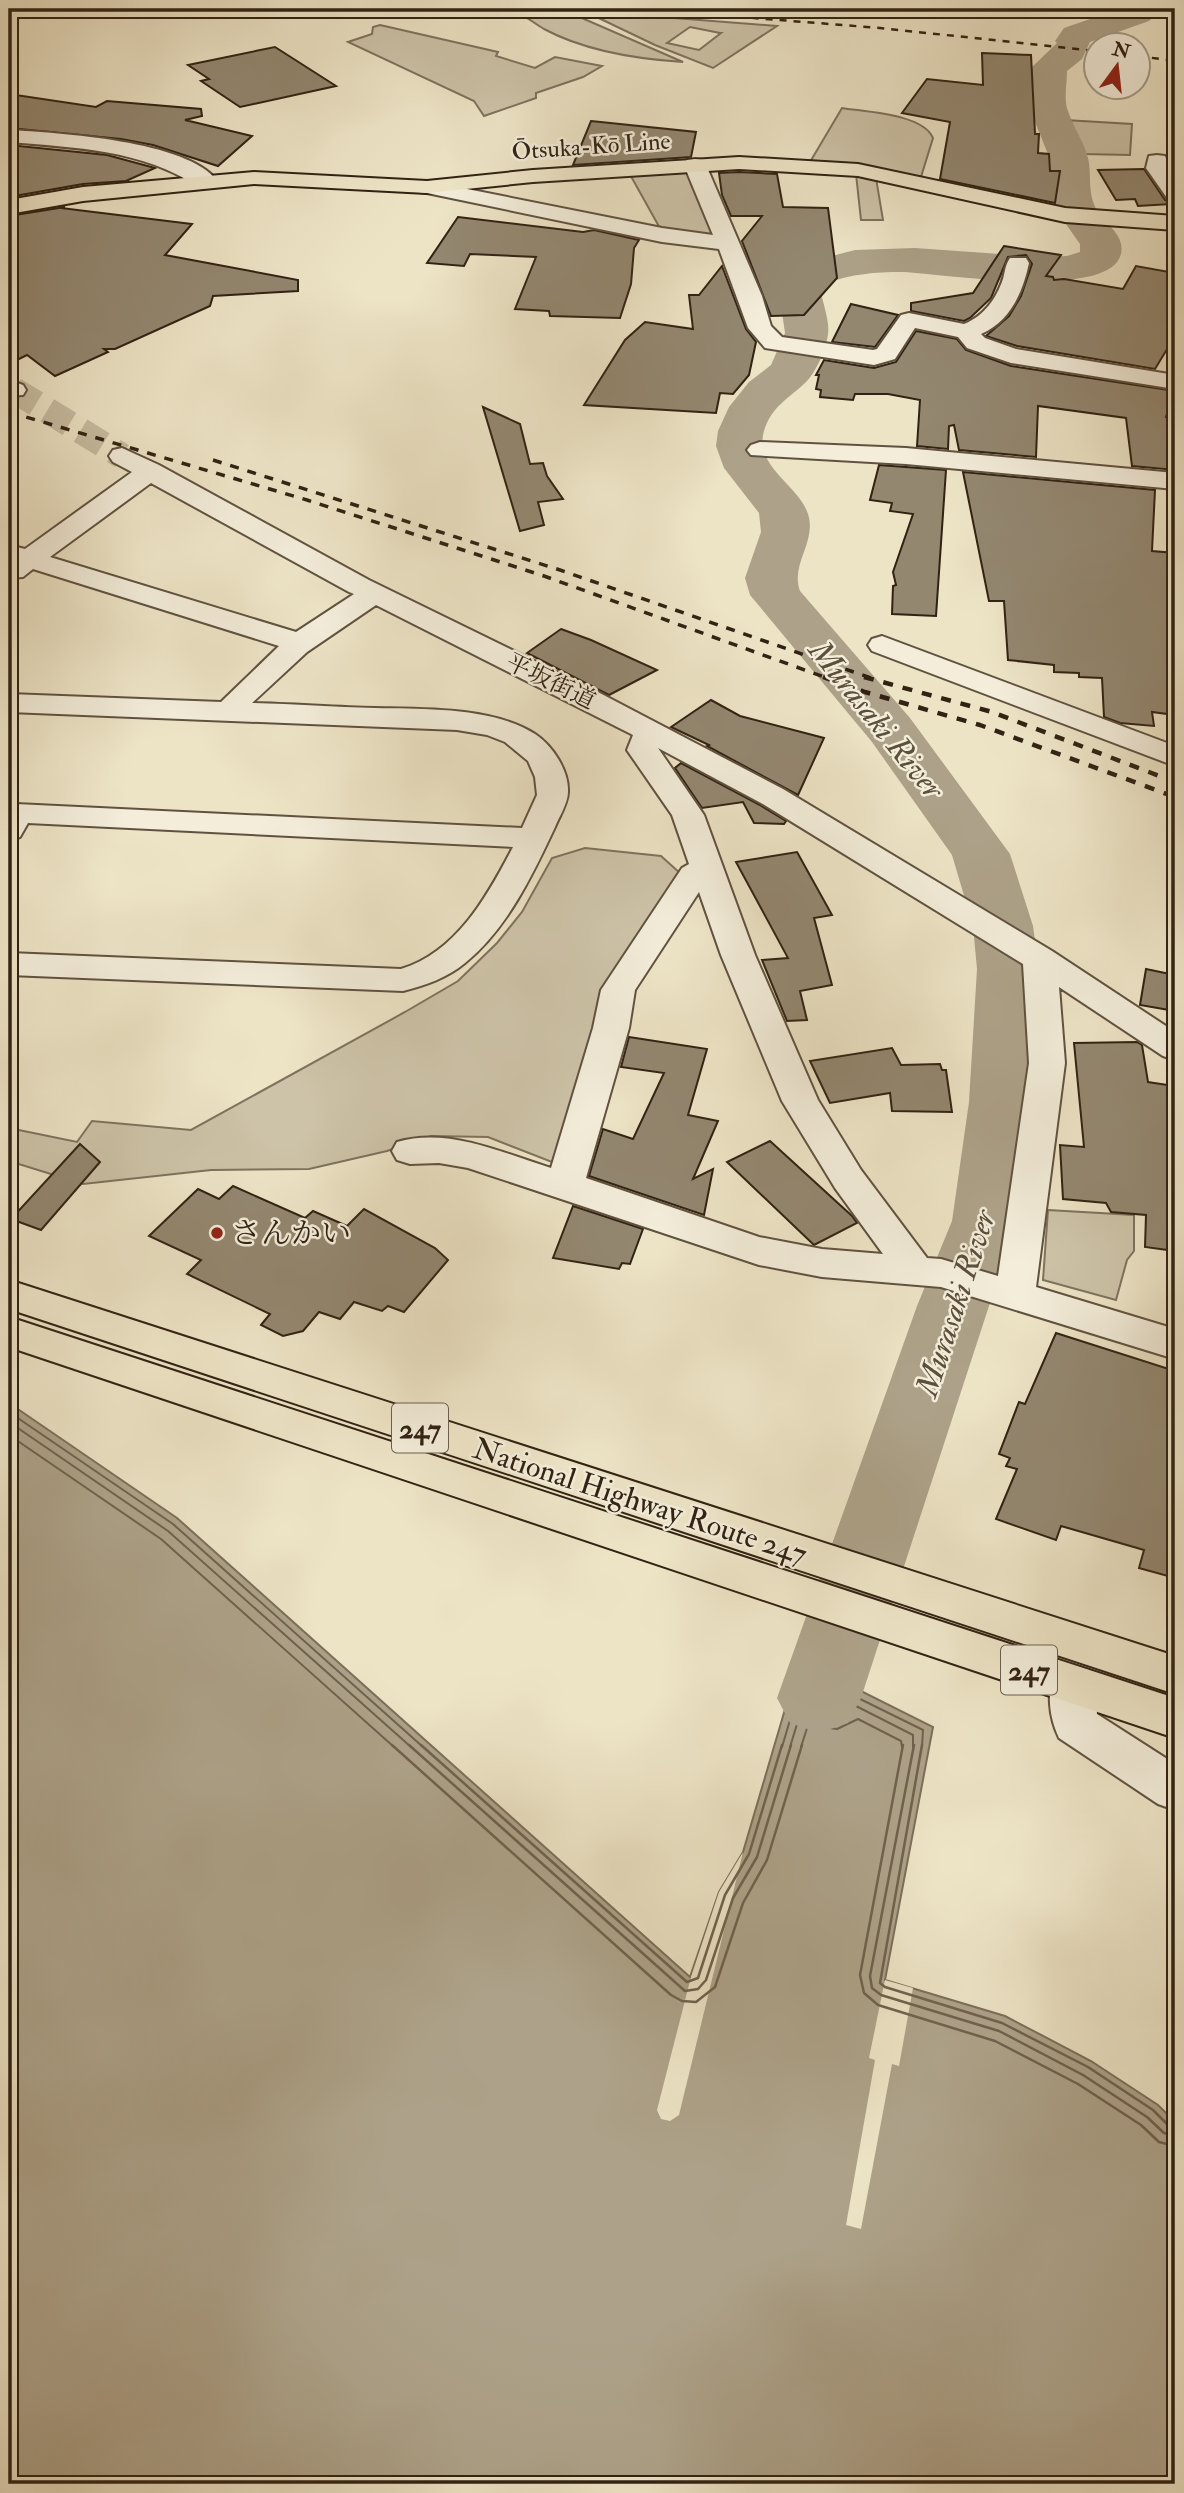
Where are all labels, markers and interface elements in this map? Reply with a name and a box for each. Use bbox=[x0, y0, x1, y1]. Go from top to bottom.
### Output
north arrow bbox=[1082, 32, 1152, 102]
text: N bbox=[1109, 36, 1133, 65]
street label: Ōtsuka-Kō Line bbox=[511, 125, 671, 168]
water label: Murasaki River bbox=[799, 630, 954, 809]
street label: 平坂街道 bbox=[501, 646, 601, 716]
water label: Murasaki River bbox=[906, 1203, 1006, 1403]
place label: さんかい bbox=[231, 1215, 351, 1252]
marker: さんかい bbox=[209, 1225, 225, 1241]
road number: 247 bbox=[392, 1404, 448, 1452]
street label: National Highway Route 247 bbox=[468, 1430, 812, 1573]
road number: 247 bbox=[1001, 1646, 1057, 1694]

